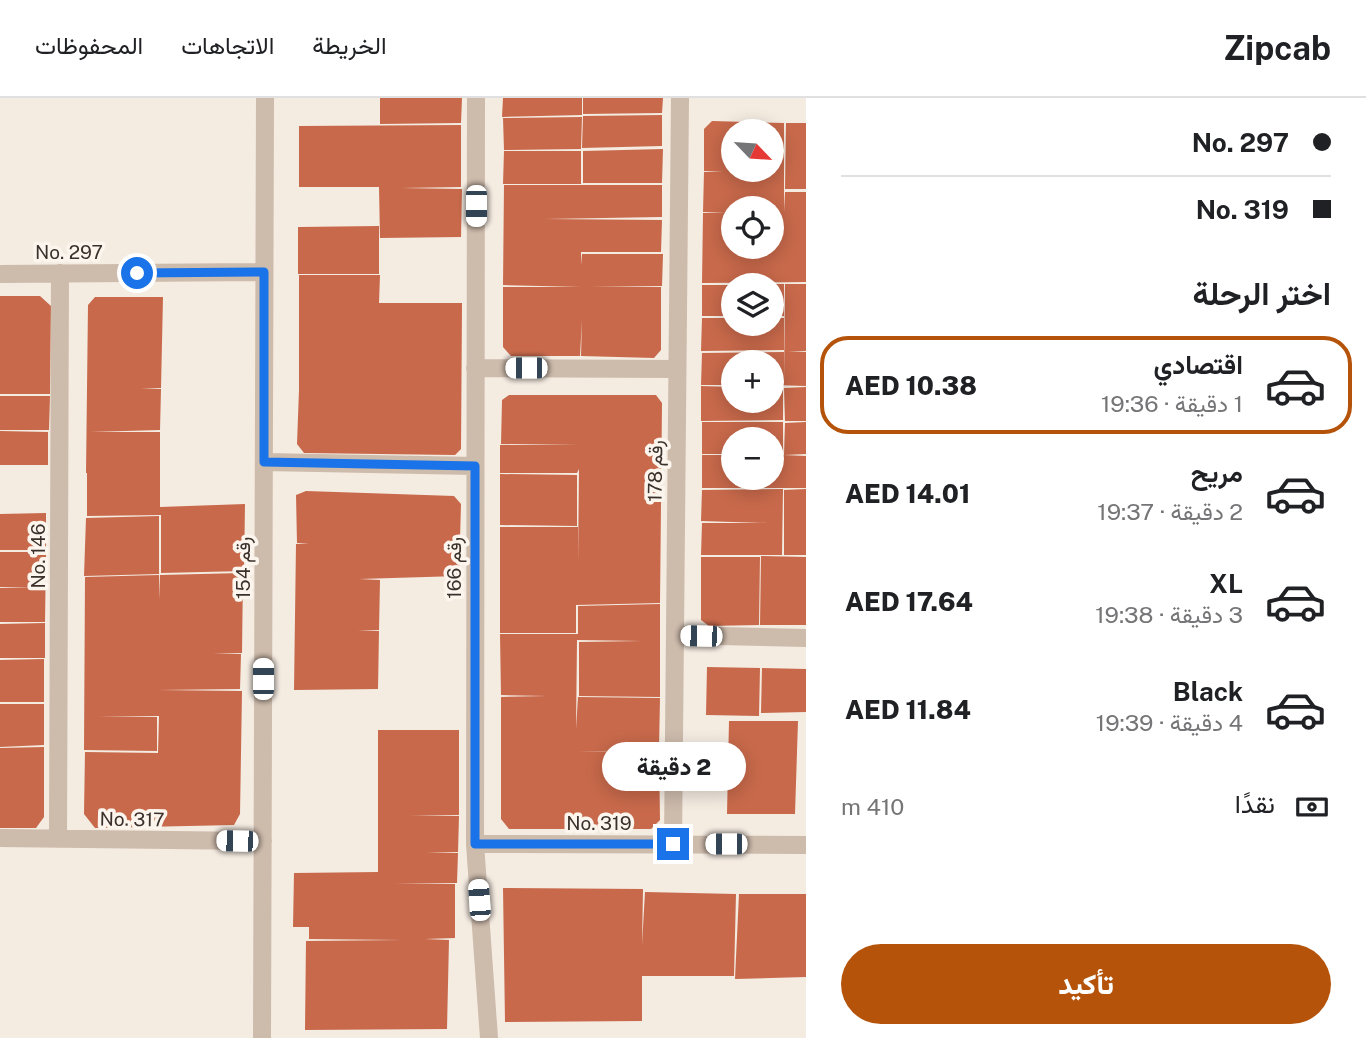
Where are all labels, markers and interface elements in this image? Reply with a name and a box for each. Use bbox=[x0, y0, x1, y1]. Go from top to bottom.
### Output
text: Zipcab bbox=[1223, 29, 1331, 67]
text: المحفوظات bbox=[35, 31, 143, 59]
text: الاتجاهات bbox=[181, 31, 274, 59]
text: الخريطة bbox=[312, 31, 387, 59]
north arrow bbox=[721, 119, 784, 182]
map controls bbox=[721, 119, 784, 490]
text: No. 297 bbox=[1192, 127, 1289, 158]
car bbox=[466, 185, 487, 227]
text: No. 319 bbox=[1196, 194, 1289, 225]
button: locate bbox=[721, 196, 784, 259]
street label: No. 297 bbox=[35, 241, 103, 263]
route start bbox=[121, 257, 153, 289]
button: layers bbox=[721, 273, 784, 336]
text: اختر الرحلة bbox=[1193, 275, 1331, 312]
text: اقتصادي bbox=[1154, 349, 1243, 380]
button: + bbox=[721, 350, 784, 413]
icon: car bbox=[1264, 354, 1327, 417]
car bbox=[506, 358, 548, 379]
text: AED 10.38 bbox=[845, 370, 977, 401]
text: 1 دقيقة · 19:36 bbox=[1101, 390, 1243, 417]
button: − bbox=[721, 427, 784, 490]
street label: رقم 178 bbox=[643, 440, 669, 502]
text: مريح bbox=[1191, 457, 1243, 488]
icon: car bbox=[1264, 462, 1327, 525]
text: AED 14.01 bbox=[845, 478, 970, 509]
text: 2 دقيقة · 19:37 bbox=[1097, 498, 1243, 525]
street label: No. 146 bbox=[27, 523, 49, 589]
street label: رقم 154 bbox=[232, 537, 256, 599]
street label: رقم 166 bbox=[443, 537, 467, 599]
text: XL bbox=[1209, 568, 1243, 599]
icon: car bbox=[1264, 570, 1327, 633]
text: AED 17.64 bbox=[845, 586, 973, 617]
text: 3 دقيقة · 19:38 bbox=[1095, 601, 1243, 628]
car bbox=[680, 625, 723, 647]
car bbox=[253, 658, 274, 700]
text: Black bbox=[1173, 676, 1243, 707]
icon: car bbox=[1264, 678, 1327, 741]
text: AED 11.84 bbox=[845, 694, 971, 725]
text: 4 دقيقة · 19:39 bbox=[1096, 709, 1243, 736]
callout: 2 دقيقة bbox=[601, 742, 745, 792]
text: 2 دقيقة bbox=[637, 753, 711, 780]
text: نقدًا bbox=[1235, 788, 1275, 819]
icon: cash bbox=[1293, 788, 1331, 826]
text: 410 m bbox=[841, 793, 904, 820]
street label: No. 317 bbox=[99, 807, 165, 831]
street label: No. 319 bbox=[566, 812, 632, 834]
route end bbox=[657, 828, 689, 860]
car bbox=[216, 830, 259, 852]
car bbox=[706, 834, 748, 855]
car bbox=[468, 878, 491, 922]
button: تأكيد bbox=[841, 944, 1331, 1024]

